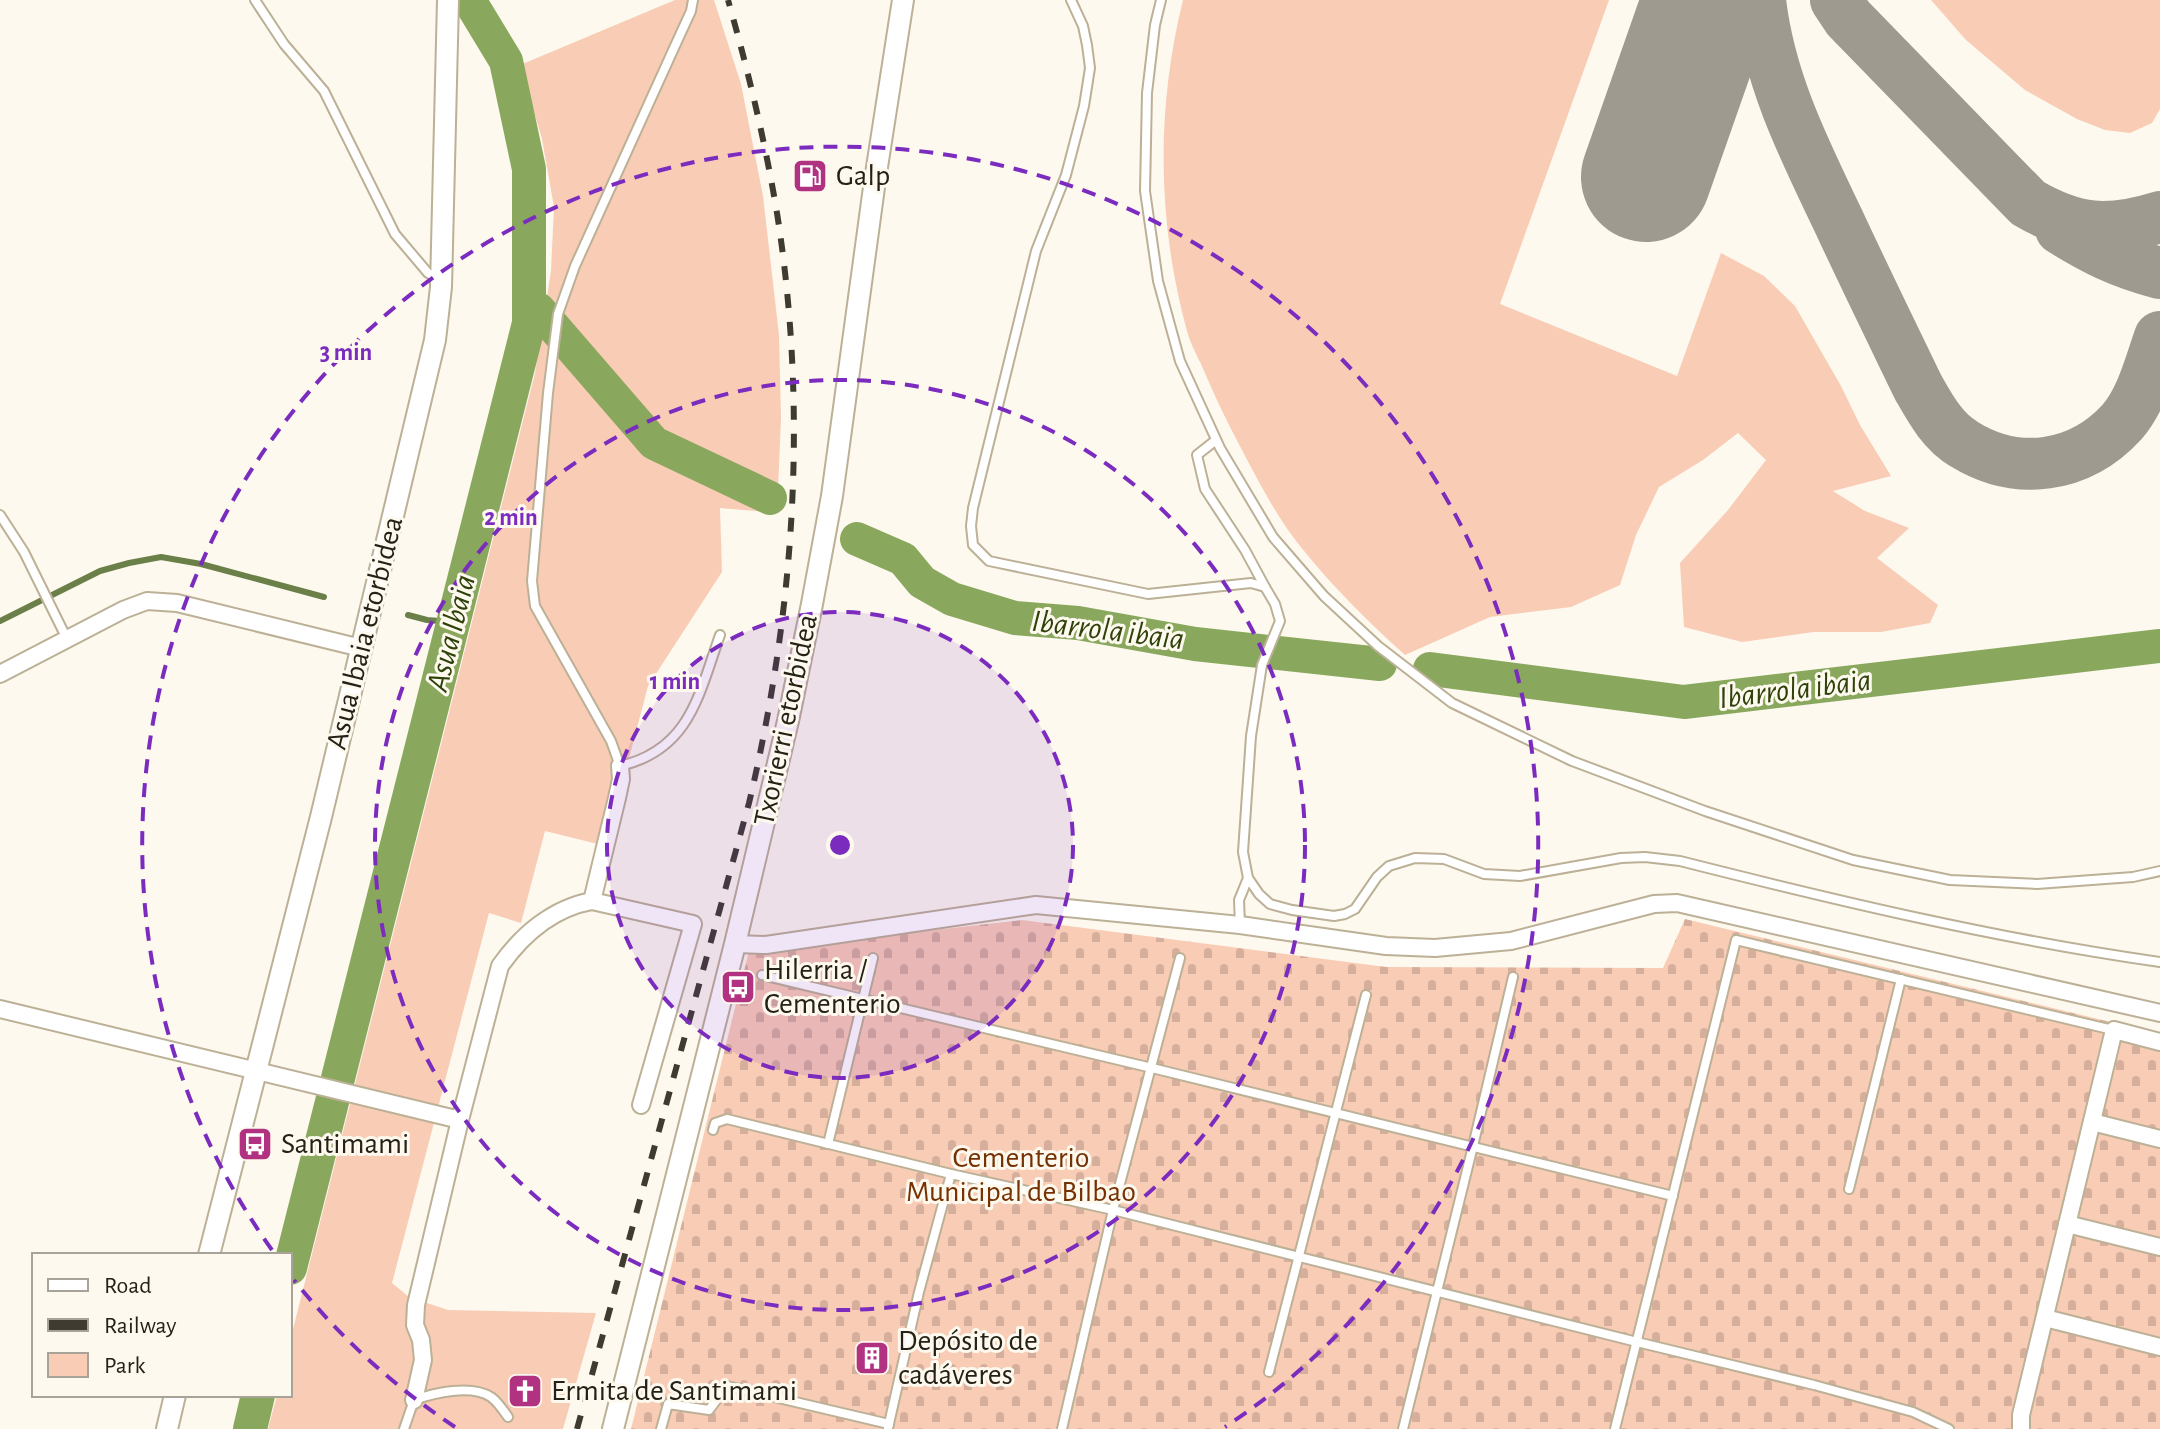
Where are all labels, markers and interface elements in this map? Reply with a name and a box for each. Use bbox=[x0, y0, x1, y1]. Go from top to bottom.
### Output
fuel station icon: Galp bbox=[791, 157, 829, 195]
place label: Galp bbox=[836, 161, 890, 191]
text: 3 min bbox=[320, 341, 372, 365]
text: 2 min bbox=[484, 506, 538, 530]
street label: Asua Ibaia etorbidea bbox=[322, 513, 408, 753]
water label: Asua Ibaia bbox=[421, 571, 481, 696]
water label: Ibarrola ibaia bbox=[1030, 605, 1186, 655]
street label: Txorierri etorbidea bbox=[749, 611, 823, 829]
water label: Ibarrola ibaia bbox=[1717, 664, 1873, 714]
text: 1 min bbox=[650, 670, 700, 694]
centre of rings bbox=[826, 831, 854, 859]
place label: Hilerria / Cementerio bbox=[764, 955, 901, 1019]
bus stop icon: Hilerria / Cementerio bbox=[719, 968, 757, 1006]
bus stop icon: Santimami bbox=[236, 1125, 274, 1163]
place label: Santimami bbox=[281, 1129, 409, 1159]
park label: Cementerio Municipal de Bilbao bbox=[906, 1143, 1136, 1207]
legend bbox=[32, 1253, 292, 1397]
text: Road bbox=[104, 1274, 152, 1298]
text: Railway bbox=[104, 1314, 176, 1338]
place label: Depósito de cadáveres bbox=[898, 1326, 1038, 1390]
building icon: Depósito de cadáveres bbox=[853, 1339, 891, 1377]
text: Park bbox=[104, 1354, 145, 1378]
church icon: Ermita de Santimami bbox=[506, 1372, 544, 1410]
place label: Ermita de Santimami bbox=[551, 1376, 797, 1406]

